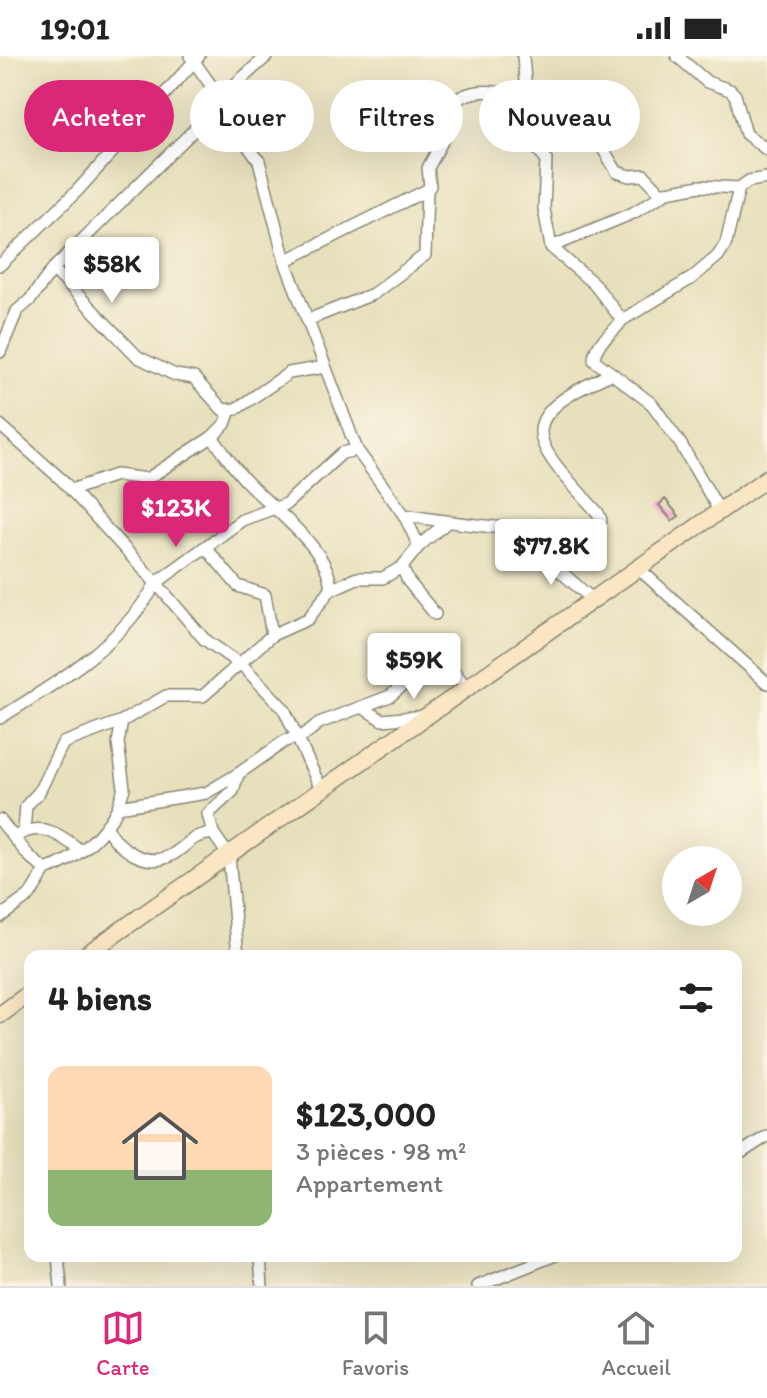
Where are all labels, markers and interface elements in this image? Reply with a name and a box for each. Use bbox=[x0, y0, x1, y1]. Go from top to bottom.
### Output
text: 19:01 bbox=[40, 10, 109, 47]
chip: Acheter bbox=[24, 80, 174, 152]
chip: Louer bbox=[190, 80, 314, 152]
chip: Filtres bbox=[330, 80, 463, 152]
chip: Nouveau bbox=[479, 80, 640, 152]
pin: $58K bbox=[65, 237, 159, 305]
text: $58K bbox=[83, 247, 141, 279]
pin: $123K bbox=[120, 481, 232, 549]
text: $123K bbox=[141, 491, 211, 523]
pin: $77.8K bbox=[486, 519, 616, 587]
text: $77.8K bbox=[513, 529, 589, 561]
pin: $59K bbox=[367, 633, 461, 701]
text: $59K bbox=[385, 643, 443, 675]
north arrow bbox=[662, 846, 742, 926]
map controls bbox=[662, 846, 742, 926]
icon: filters bbox=[674, 976, 718, 1020]
text: 4 biens bbox=[48, 978, 152, 1019]
text: $123,000 bbox=[296, 1094, 436, 1135]
icon: home bbox=[112, 1098, 208, 1194]
text: 3 pièces · 98 m² bbox=[296, 1135, 466, 1167]
text: Appartement bbox=[296, 1167, 443, 1199]
tab: Carte bbox=[96, 1306, 149, 1381]
tab: Favoris bbox=[342, 1306, 409, 1381]
tab: Accueil bbox=[602, 1306, 671, 1381]

